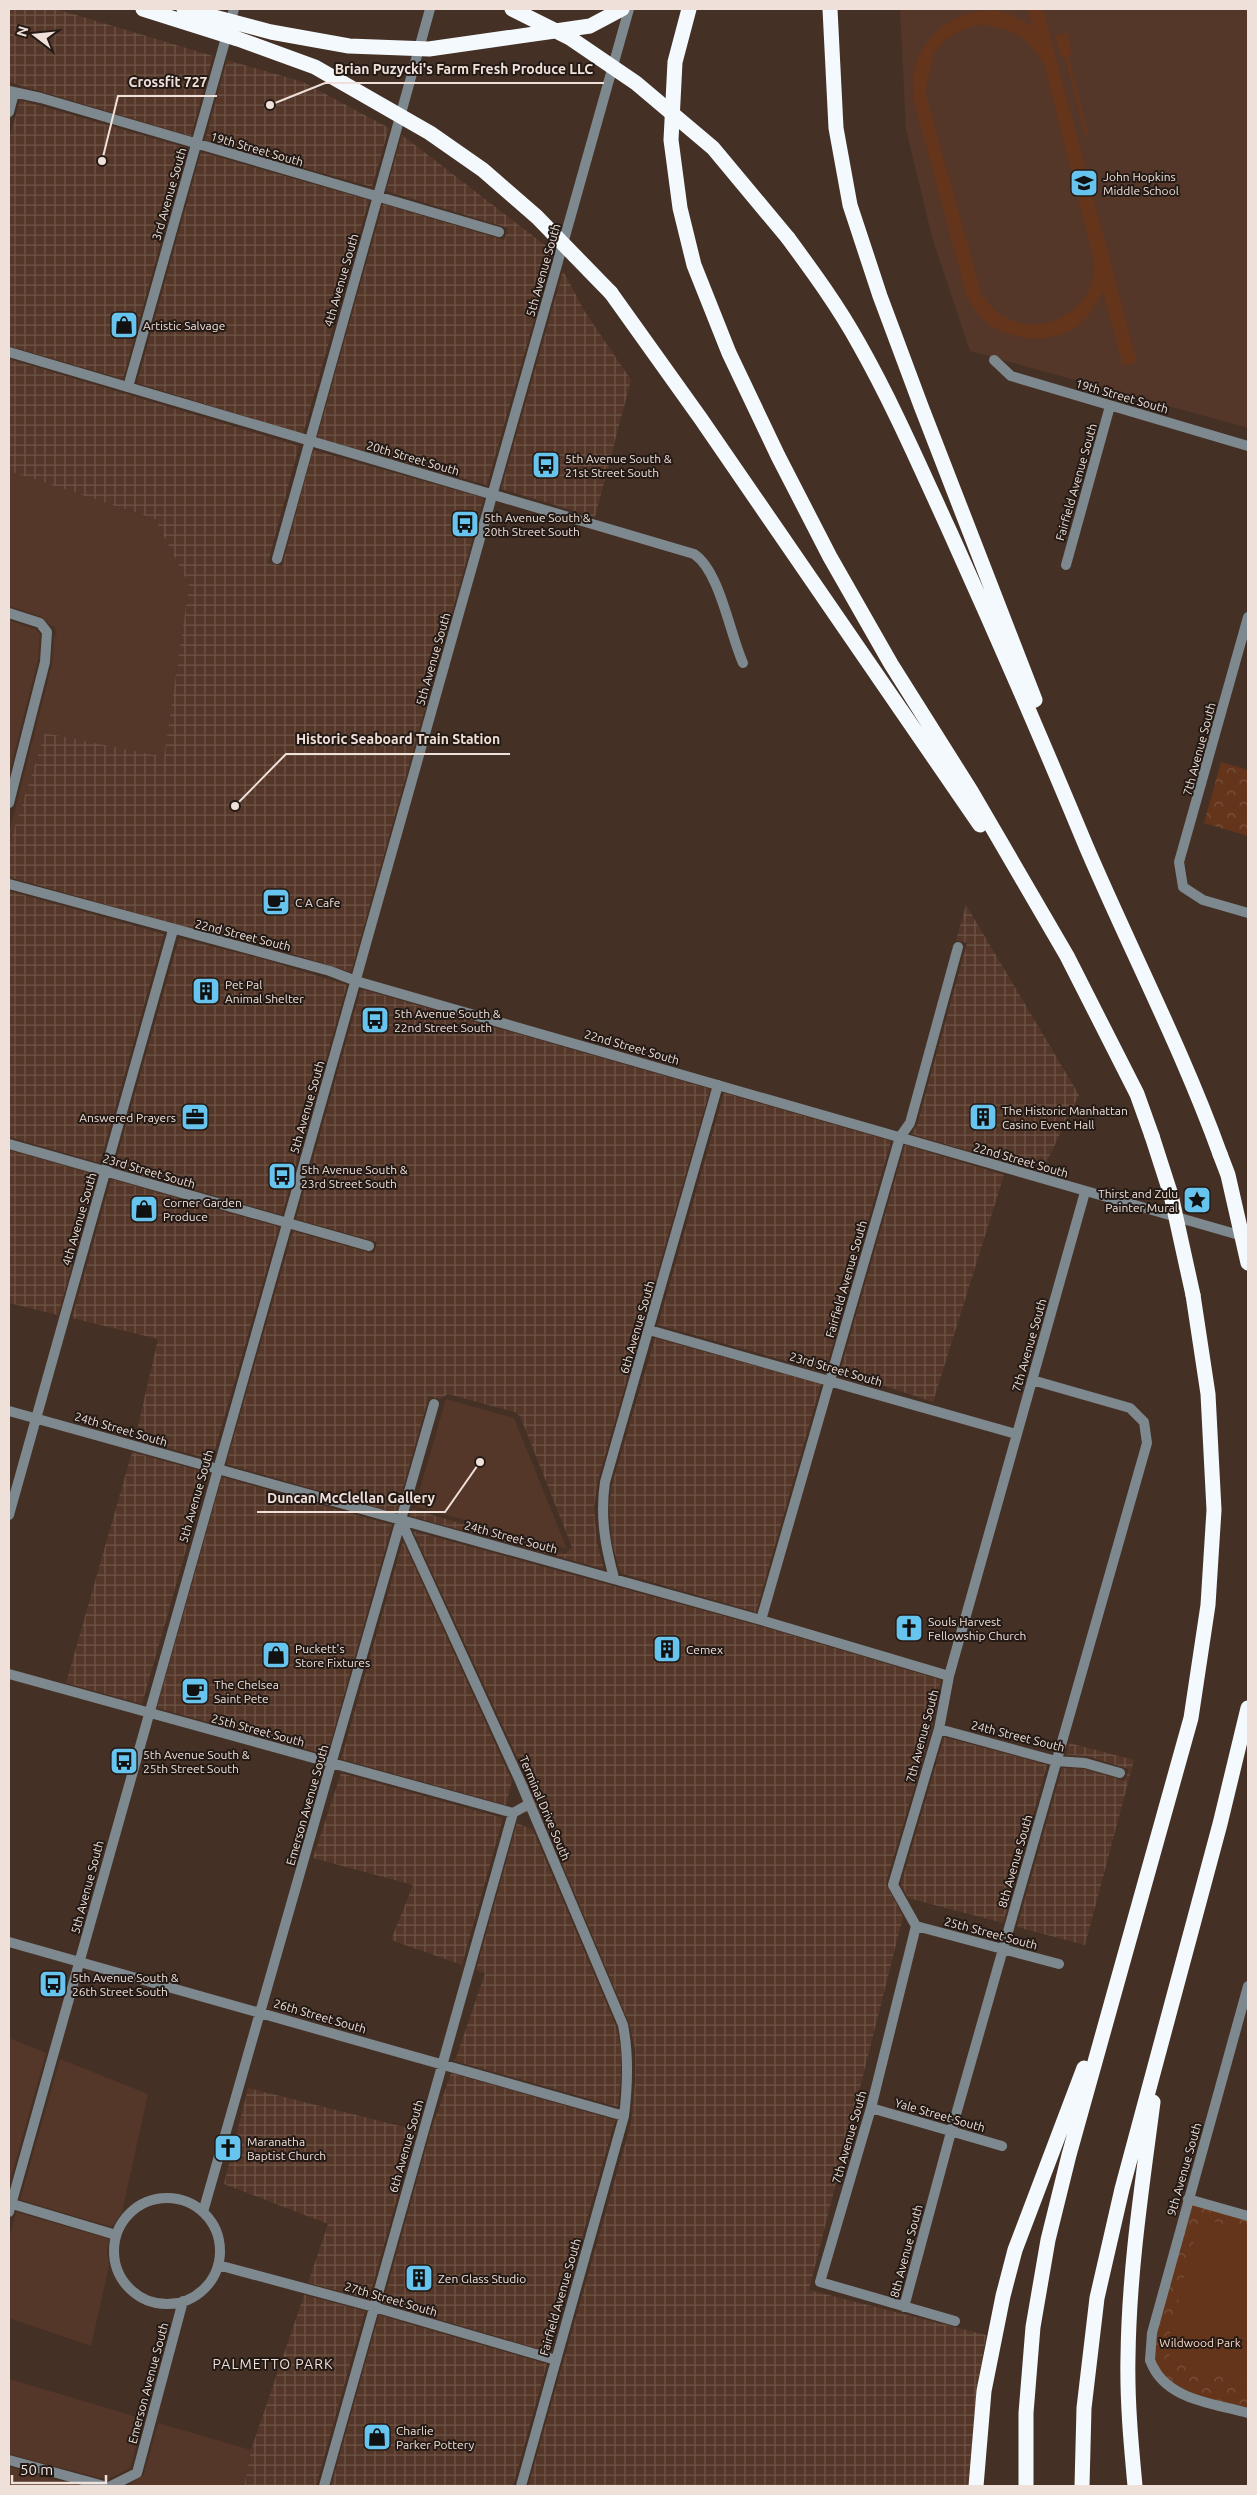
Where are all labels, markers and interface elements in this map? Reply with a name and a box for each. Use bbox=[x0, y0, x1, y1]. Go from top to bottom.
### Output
north arrow bbox=[10, 10, 60, 60]
text: N bbox=[13, 24, 32, 39]
callout: Brian Puzycki's Farm Fresh Produce LLC bbox=[325, 54, 604, 83]
text: Brian Puzycki's Farm Fresh Produce LLC bbox=[335, 61, 593, 77]
callout: Crossfit 727 bbox=[118, 67, 217, 96]
text: Crossfit 727 bbox=[129, 74, 208, 90]
street label: 19th Street South bbox=[209, 130, 305, 168]
street label: 3rd Avenue South bbox=[150, 146, 188, 242]
school or university icon: John Hopkins Middle School bbox=[1069, 168, 1099, 198]
place label: John Hopkins Middle School bbox=[1103, 170, 1179, 197]
street label: 5th Avenue South bbox=[524, 222, 562, 318]
street label: 4th Avenue South bbox=[322, 232, 360, 328]
shop icon: Artistic Salvage bbox=[109, 310, 139, 340]
place label: Artistic Salvage bbox=[143, 319, 225, 332]
street label: 19th Street South bbox=[1074, 377, 1170, 415]
street label: Fairfield Avenue South bbox=[1053, 422, 1099, 542]
street label: 20th Street South bbox=[365, 439, 461, 477]
bus stop icon: 5th Avenue South & 21st Street South bbox=[531, 450, 561, 480]
place label: 5th Avenue South & 21st Street South bbox=[565, 452, 672, 479]
bus stop icon: 5th Avenue South & 20th Street South bbox=[450, 509, 480, 539]
place label: 5th Avenue South & 20th Street South bbox=[484, 511, 591, 538]
street label: 5th Avenue South bbox=[414, 611, 452, 707]
street label: 7th Avenue South bbox=[1180, 701, 1218, 797]
callout: Historic Seaboard Train Station bbox=[286, 725, 510, 754]
text: Historic Seaboard Train Station bbox=[296, 731, 500, 747]
cafe icon: C A Cafe bbox=[261, 887, 291, 917]
place label: C A Cafe bbox=[295, 896, 340, 909]
street label: 22nd Street South bbox=[194, 917, 292, 953]
building icon: Pet Pal Animal Shelter bbox=[191, 976, 221, 1006]
place label: Pet Pal Animal Shelter bbox=[225, 978, 304, 1005]
bus stop icon: 5th Avenue South & 22nd Street South bbox=[360, 1005, 390, 1035]
place label: 5th Avenue South & 22nd Street South bbox=[394, 1007, 501, 1034]
street label: 22nd Street South bbox=[583, 1027, 681, 1067]
street label: 5th Avenue South bbox=[288, 1059, 326, 1155]
office icon: Answered Prayers bbox=[180, 1102, 210, 1132]
building icon: The Historic Manhattan Casino Event Hall bbox=[968, 1102, 998, 1132]
place label: The Historic Manhattan Casino Event Hall bbox=[1002, 1104, 1128, 1131]
place label: Answered Prayers bbox=[79, 1111, 176, 1124]
street label: 22nd Street South bbox=[972, 1140, 1070, 1180]
street label: 23rd Street South bbox=[101, 1152, 197, 1190]
bus stop icon: 5th Avenue South & 23rd Street South bbox=[267, 1161, 297, 1191]
place label: 5th Avenue South & 23rd Street South bbox=[301, 1163, 408, 1190]
street label: 4th Avenue South bbox=[60, 1171, 98, 1267]
place icon: Thirst and Zulu Painter Mural bbox=[1182, 1185, 1212, 1215]
place label: Thirst and Zulu Painter Mural bbox=[1098, 1187, 1178, 1214]
shop icon: Corner Garden Produce bbox=[129, 1194, 159, 1224]
place label: Corner Garden Produce bbox=[163, 1196, 242, 1223]
street label: Fairfield Avenue South bbox=[823, 1219, 869, 1339]
street label: 6th Avenue South bbox=[618, 1279, 656, 1375]
street label: 7th Avenue South bbox=[1010, 1297, 1048, 1393]
street label: 23rd Street South bbox=[788, 1350, 884, 1388]
street label: 24th Street South bbox=[73, 1410, 169, 1448]
street label: 5th Avenue South bbox=[177, 1448, 215, 1544]
callout: Duncan McClellan Gallery bbox=[257, 1483, 445, 1512]
text: Duncan McClellan Gallery bbox=[267, 1490, 436, 1506]
street label: 24th Street South bbox=[463, 1518, 559, 1556]
church icon: Souls Harvest Fellowship Church bbox=[894, 1613, 924, 1643]
place label: Souls Harvest Fellowship Church bbox=[928, 1615, 1026, 1642]
building icon: Cemex bbox=[652, 1634, 682, 1664]
shop icon: Puckett's Store Fixtures bbox=[261, 1640, 291, 1670]
place label: Puckett's Store Fixtures bbox=[295, 1642, 370, 1669]
place label: Cemex bbox=[686, 1643, 723, 1656]
cafe icon: The Chelsea Saint Pete bbox=[180, 1676, 210, 1706]
place label: The Chelsea Saint Pete bbox=[214, 1678, 279, 1705]
street label: 7th Avenue South bbox=[903, 1688, 941, 1784]
street label: 25th Street South bbox=[210, 1711, 306, 1749]
street label: 24th Street South bbox=[970, 1718, 1066, 1754]
street label: Emerson Avenue South bbox=[284, 1743, 330, 1867]
bus stop icon: 5th Avenue South & 25th Street South bbox=[109, 1746, 139, 1776]
place label: 5th Avenue South & 25th Street South bbox=[143, 1748, 250, 1775]
street label: Terminal Drive South bbox=[517, 1754, 573, 1862]
street label: 8th Avenue South bbox=[996, 1813, 1034, 1909]
street label: 5th Avenue South bbox=[68, 1839, 106, 1935]
street label: 25th Street South bbox=[943, 1914, 1039, 1952]
bus stop icon: 5th Avenue South & 26th Street South bbox=[38, 1969, 68, 1999]
place label: 5th Avenue South & 26th Street South bbox=[72, 1971, 179, 1998]
street label: 26th Street South bbox=[272, 1997, 368, 2035]
street label: 7th Avenue South bbox=[830, 2089, 868, 2185]
street label: Yale Street South bbox=[893, 2096, 987, 2134]
street label: 6th Avenue South bbox=[387, 2098, 425, 2194]
street label: 9th Avenue South bbox=[1165, 2121, 1203, 2217]
church icon: Maranatha Baptist Church bbox=[213, 2133, 243, 2163]
place label: Maranatha Baptist Church bbox=[247, 2135, 326, 2162]
street label: 8th Avenue South bbox=[887, 2203, 925, 2299]
street label: Fairfield Avenue South bbox=[537, 2237, 583, 2357]
building icon: Zen Glass Studio bbox=[404, 2263, 434, 2293]
place label: Zen Glass Studio bbox=[438, 2272, 526, 2285]
street label: 27th Street South bbox=[343, 2280, 439, 2318]
street label: Emerson Avenue South bbox=[126, 2321, 170, 2445]
park label: Wildwood Park bbox=[1159, 2336, 1241, 2349]
district label: PALMETTO PARK bbox=[213, 2356, 333, 2372]
shop icon: Charlie Parker Pottery bbox=[362, 2422, 392, 2452]
place label: Charlie Parker Pottery bbox=[396, 2424, 474, 2451]
scale bar bbox=[12, 2452, 106, 2484]
text: 50 m bbox=[20, 2461, 53, 2478]

